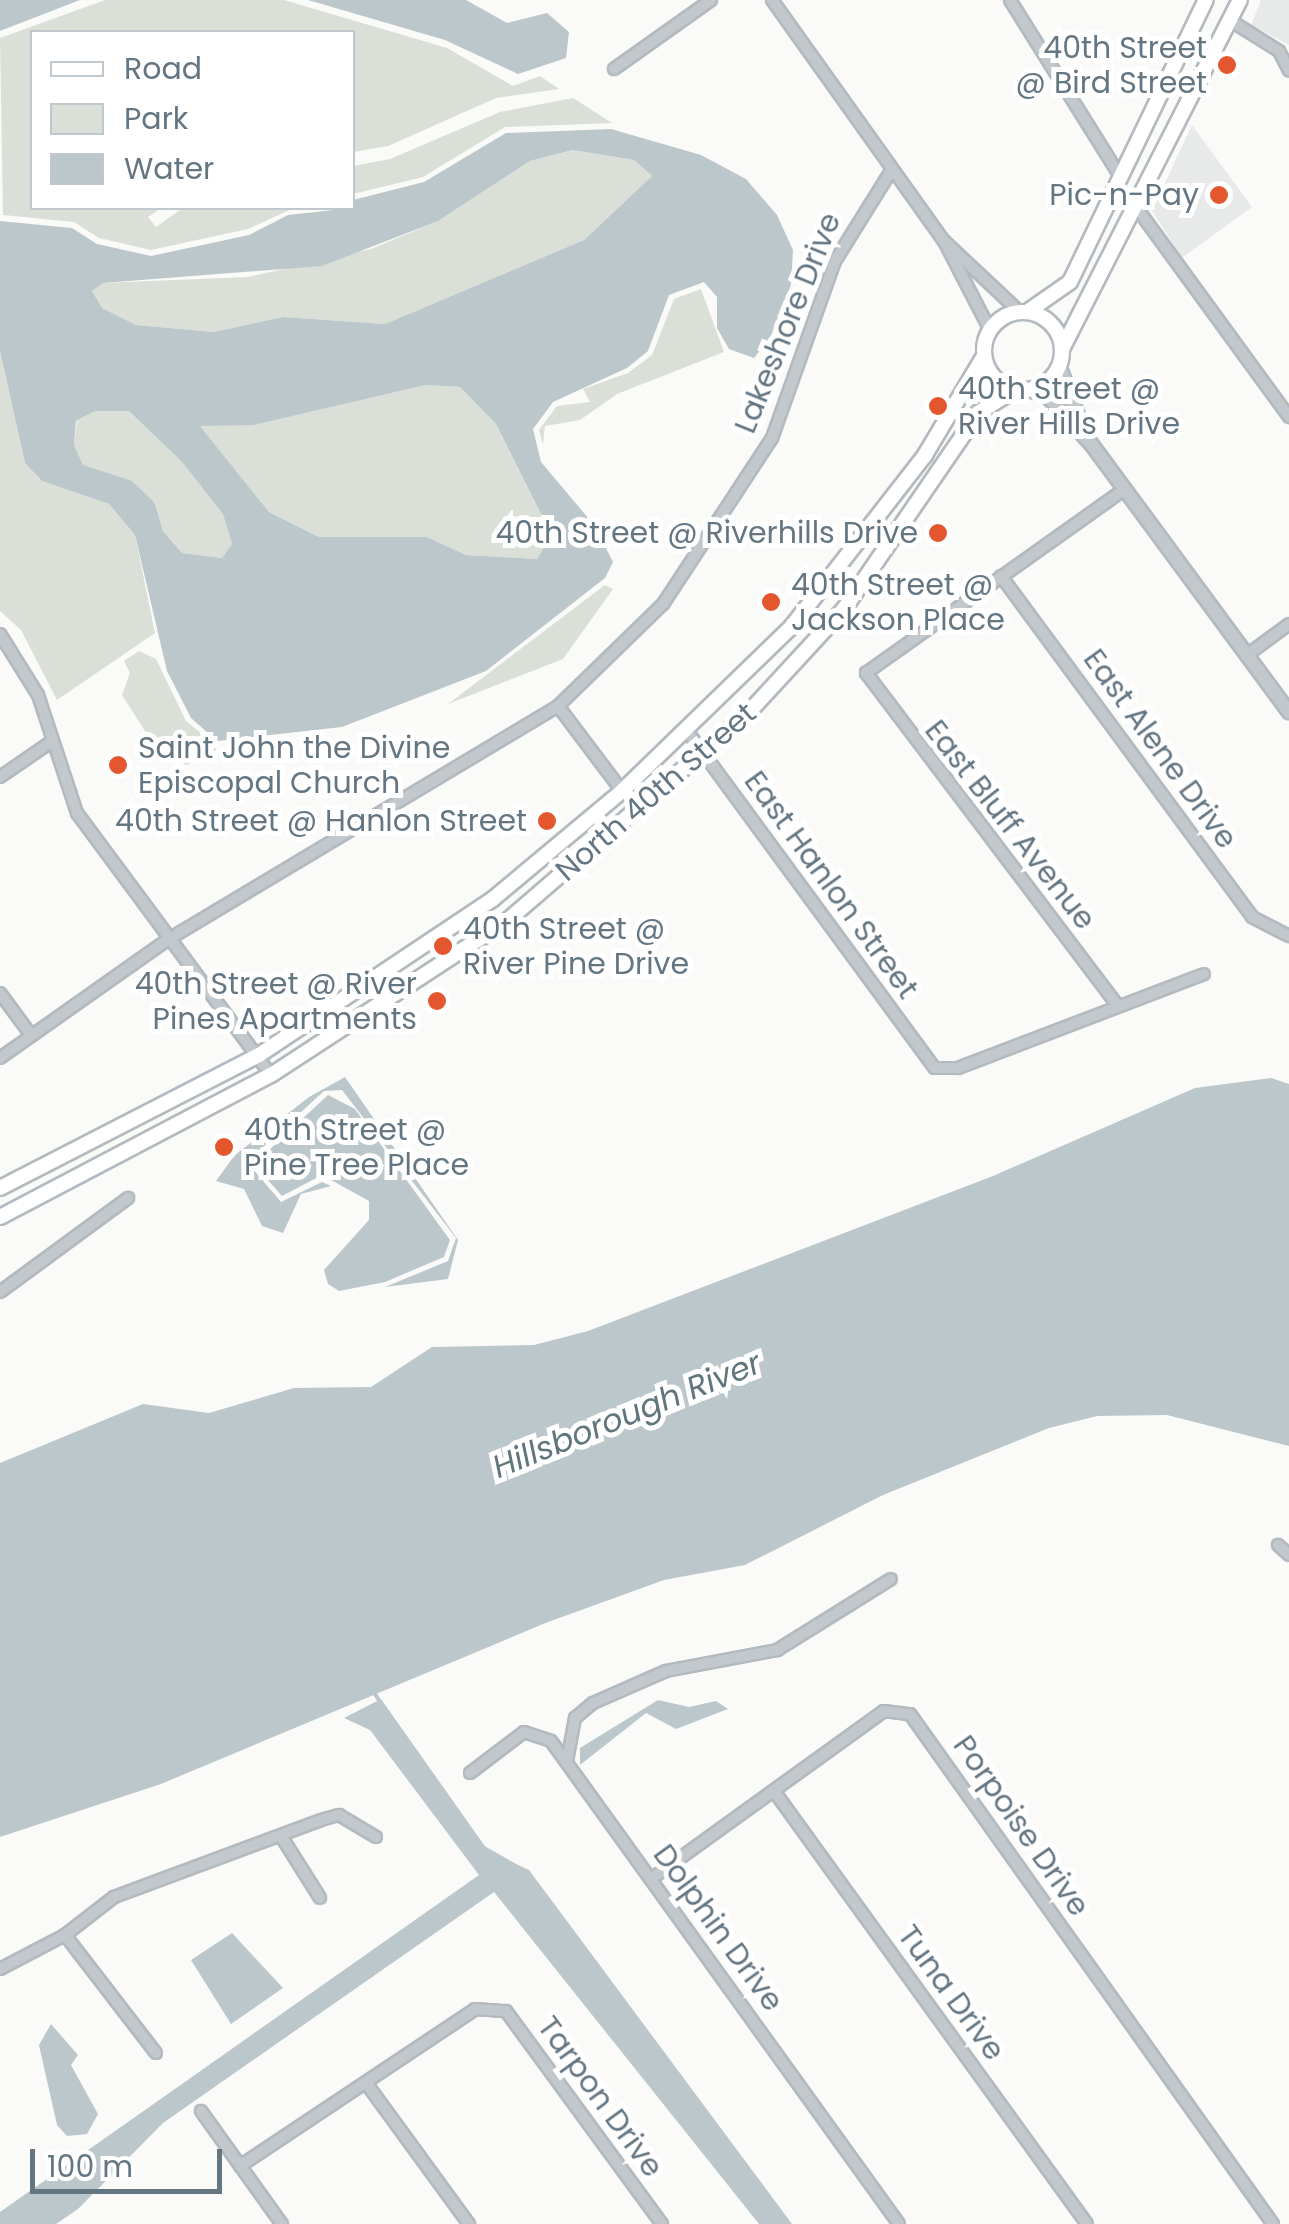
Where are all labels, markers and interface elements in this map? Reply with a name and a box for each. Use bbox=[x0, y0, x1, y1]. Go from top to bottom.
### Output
legend bbox=[30, 30, 355, 210]
place label: 40th Street @ Bird Street bbox=[1016, 30, 1207, 100]
text: Road bbox=[124, 47, 202, 90]
marker: 40th Street @ Bird Street bbox=[1216, 54, 1238, 76]
text: Park bbox=[124, 97, 188, 140]
text: Water bbox=[124, 147, 214, 190]
place label: Pic-n-Pay bbox=[1049, 177, 1199, 213]
marker: Pic-n-Pay bbox=[1208, 184, 1230, 206]
street label: Lakeshore Drive bbox=[727, 208, 849, 438]
place label: 40th Street @ River Hills Drive bbox=[958, 371, 1180, 442]
marker: 40th Street @ River Hills Drive bbox=[927, 395, 949, 417]
place label: 40th Street @ Riverhills Drive bbox=[495, 515, 918, 551]
marker: 40th Street @ Riverhills Drive bbox=[927, 522, 949, 544]
place label: 40th Street @ Jackson Place bbox=[791, 567, 1005, 638]
marker: 40th Street @ Jackson Place bbox=[760, 591, 782, 613]
street label: East Alene Drive bbox=[1076, 642, 1244, 856]
street label: North 40th Street bbox=[549, 695, 763, 889]
street label: East Bluff Avenue bbox=[917, 713, 1103, 937]
place label: Saint John the Divine Episcopal Church bbox=[138, 730, 450, 800]
marker: Saint John the Divine Episcopal Church bbox=[107, 754, 129, 776]
street label: East Hanlon Street bbox=[736, 764, 926, 1006]
place label: 40th Street @ Hanlon Street bbox=[115, 803, 527, 839]
marker: 40th Street @ Hanlon Street bbox=[536, 810, 558, 832]
place label: 40th Street @ River Pine Drive bbox=[463, 911, 689, 982]
marker: 40th Street @ River Pine Drive bbox=[432, 935, 454, 957]
place label: 40th Street @ River Pines Apartments bbox=[135, 966, 417, 1036]
marker: 40th Street @ River Pines Apartments bbox=[426, 990, 448, 1012]
place label: 40th Street @ Pine Tree Place bbox=[244, 1112, 469, 1182]
marker: 40th Street @ Pine Tree Place bbox=[213, 1136, 235, 1158]
water label: Hillsborough River bbox=[487, 1344, 767, 1486]
street label: Porpoise Drive bbox=[945, 1729, 1097, 1923]
street label: Dolphin Drive bbox=[646, 1838, 790, 2018]
street label: Tuna Drive bbox=[890, 1918, 1012, 2068]
street label: Tarpon Drive bbox=[530, 2010, 670, 2184]
scale bar bbox=[35, 2129, 228, 2191]
text: 100 m bbox=[47, 2145, 133, 2188]

